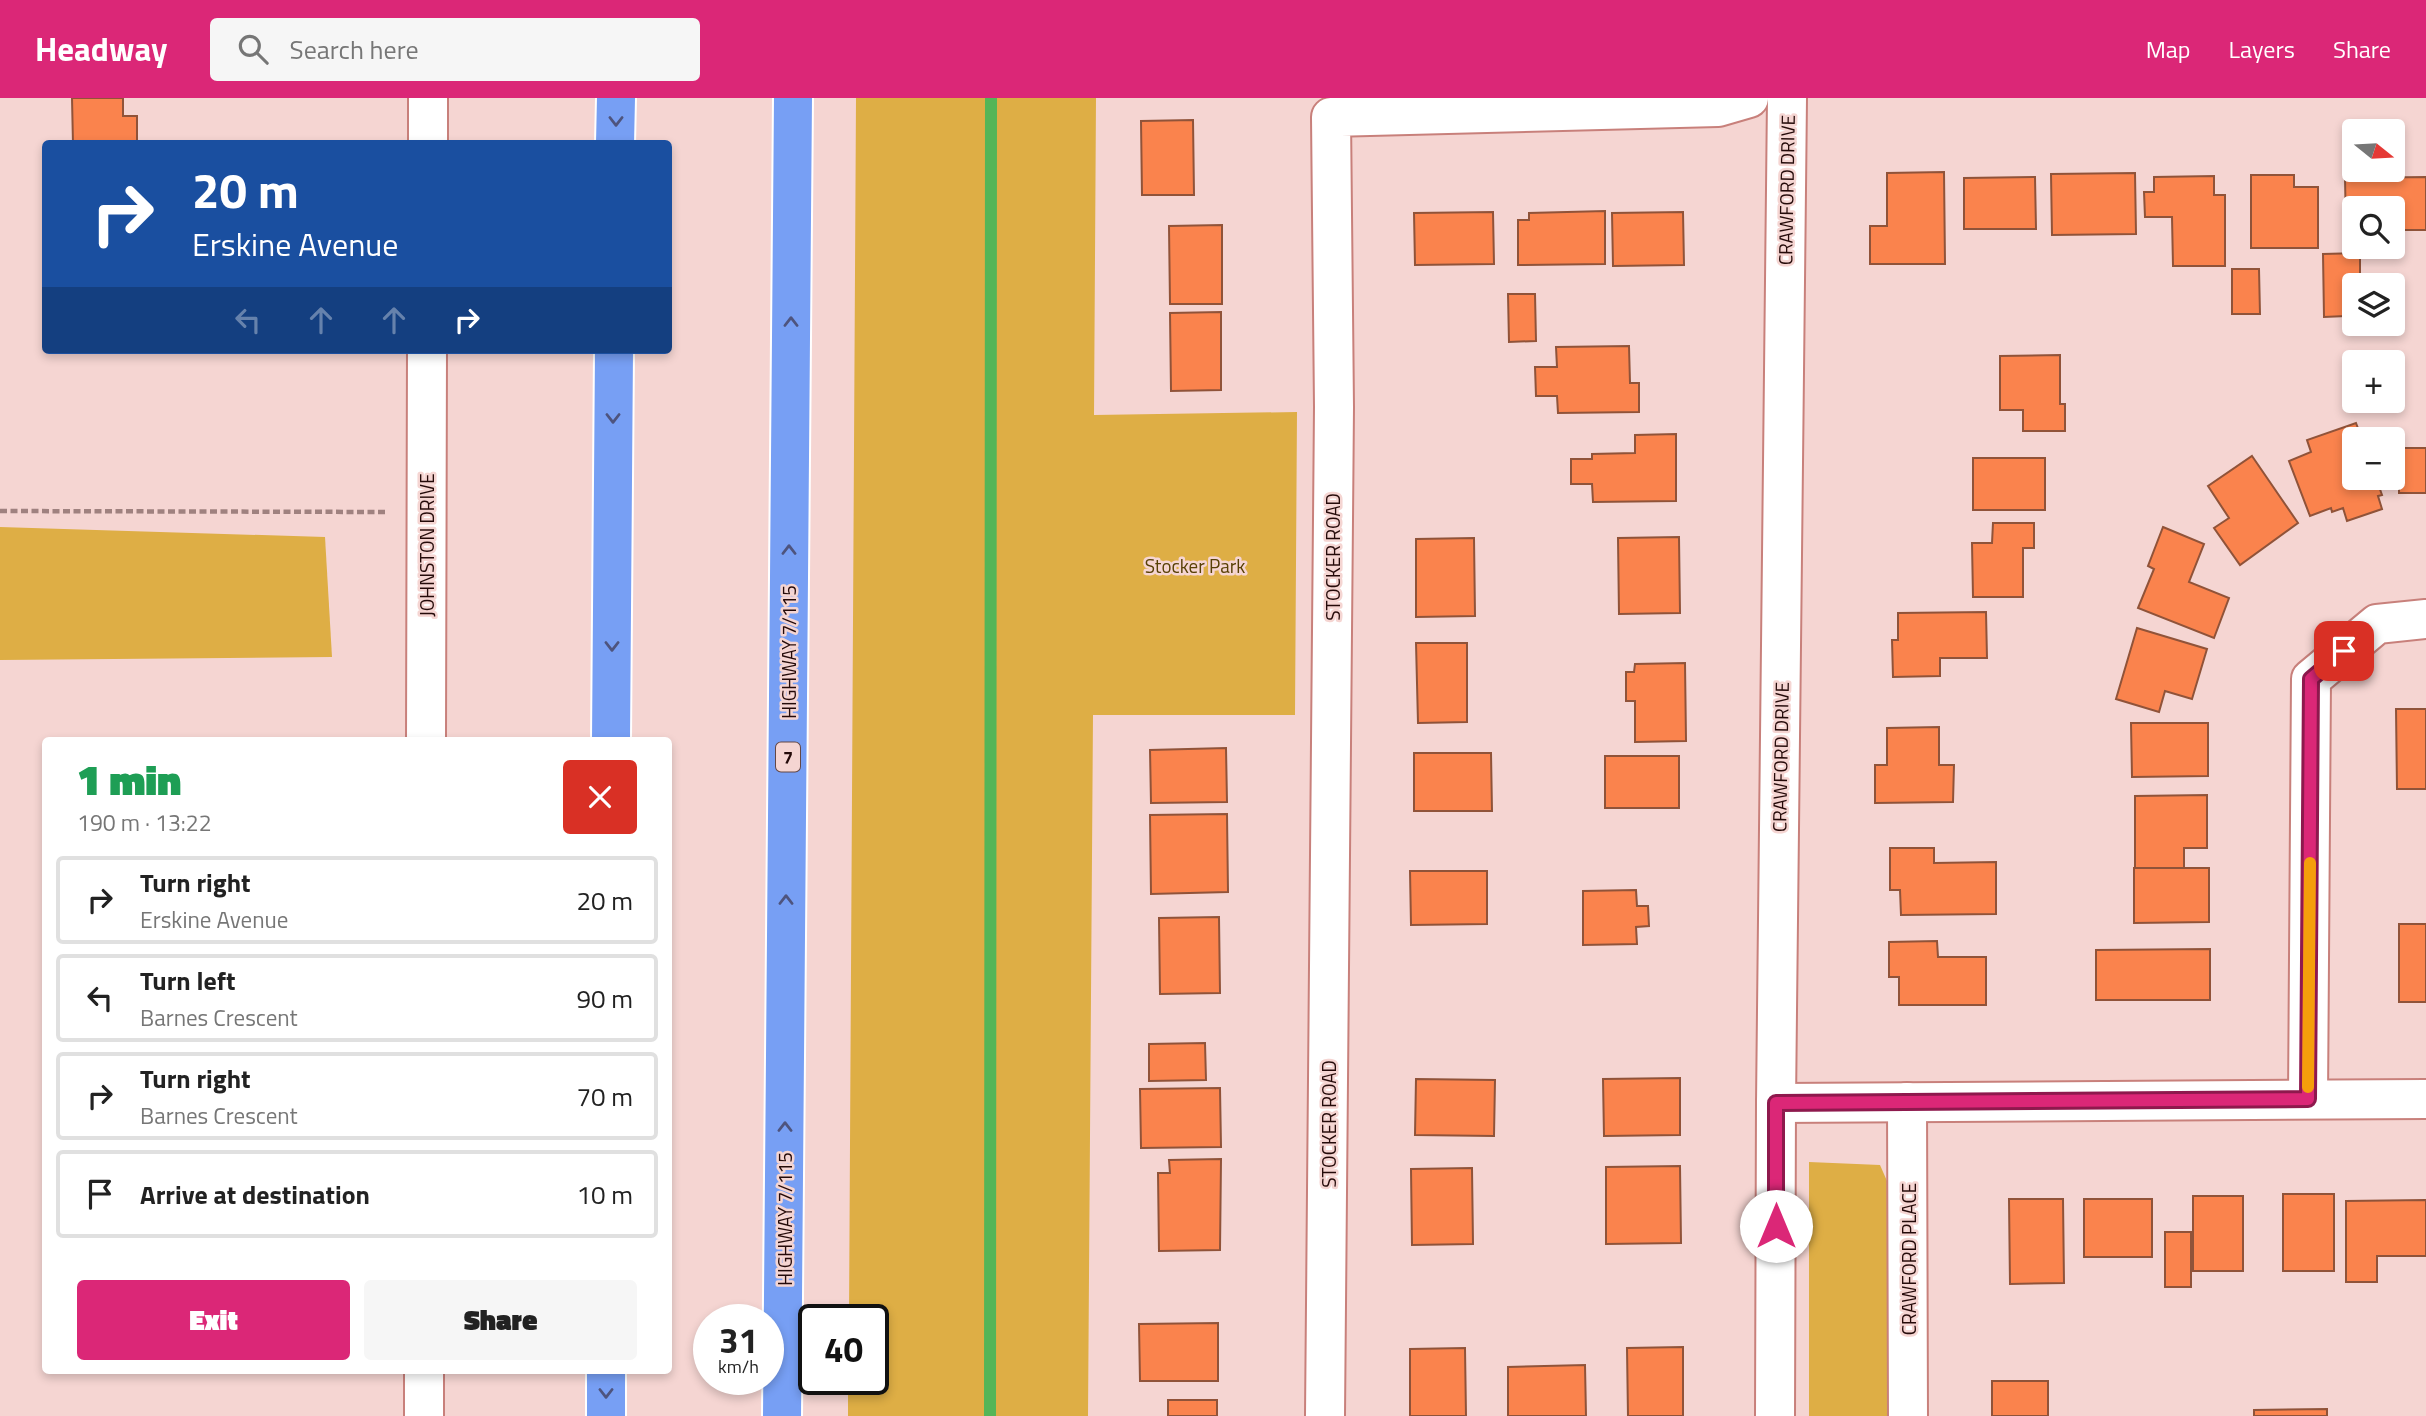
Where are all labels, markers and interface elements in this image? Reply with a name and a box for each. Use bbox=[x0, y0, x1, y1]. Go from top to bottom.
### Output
search box bbox=[210, 18, 700, 81]
text: Headway bbox=[35, 24, 168, 74]
icon: search bbox=[234, 30, 272, 68]
text: Search here bbox=[290, 30, 419, 69]
text: Map bbox=[2146, 31, 2191, 67]
text: Layers bbox=[2229, 31, 2295, 67]
text: Share bbox=[2333, 31, 2391, 67]
street label: CRAWFORD DRIVE bbox=[1770, 115, 1802, 265]
one-way arrow bbox=[608, 116, 624, 127]
north arrow bbox=[2342, 119, 2404, 182]
map controls bbox=[2342, 119, 2405, 490]
text: 20 m bbox=[192, 152, 299, 227]
icon: right bbox=[77, 168, 168, 259]
button: search bbox=[2342, 196, 2405, 259]
text: Erskine Avenue bbox=[192, 220, 398, 268]
button: layers bbox=[2342, 273, 2405, 336]
icon: left bbox=[229, 301, 267, 339]
icon: ahead bbox=[302, 301, 340, 339]
icon: ahead bbox=[375, 301, 413, 339]
icon: right bbox=[448, 301, 486, 339]
one-way arrow bbox=[783, 317, 799, 327]
button: + bbox=[2342, 350, 2405, 413]
one-way arrow bbox=[605, 413, 621, 424]
button: − bbox=[2342, 427, 2405, 490]
street label: JOHNSTON DRIVE bbox=[412, 473, 441, 617]
street label: STOCKER ROAD bbox=[1318, 493, 1347, 621]
one-way arrow bbox=[781, 544, 797, 555]
park label: Stocker Park bbox=[1145, 551, 1245, 580]
street label: HIGHWAY 7/115 bbox=[774, 585, 803, 719]
pin bbox=[2314, 621, 2374, 681]
icon: arrive bbox=[2325, 632, 2363, 670]
one-way arrow bbox=[604, 641, 620, 651]
street label: CRAWFORD DRIVE bbox=[1764, 682, 1796, 832]
road number: 7 bbox=[776, 742, 800, 772]
text: 1 min bbox=[77, 747, 181, 811]
button: close bbox=[563, 760, 637, 834]
text: 190 m · 13:22 bbox=[77, 805, 212, 840]
text: Turn right bbox=[140, 863, 251, 902]
icon: right bbox=[81, 881, 119, 919]
text: 20 m bbox=[576, 881, 633, 920]
one-way arrow bbox=[779, 894, 794, 905]
text: Erskine Avenue bbox=[140, 902, 288, 937]
text: Turn left bbox=[140, 961, 235, 1000]
icon: left bbox=[81, 979, 119, 1017]
text: 90 m bbox=[576, 979, 633, 1018]
text: Barnes Crescent bbox=[140, 1000, 298, 1035]
text: Turn right bbox=[140, 1059, 251, 1098]
street label: STOCKER ROAD bbox=[1314, 1060, 1343, 1188]
icon: right bbox=[81, 1077, 119, 1115]
text: 70 m bbox=[576, 1077, 633, 1116]
text: Barnes Crescent bbox=[140, 1098, 298, 1133]
one-way arrow bbox=[777, 1122, 793, 1132]
street label: HIGHWAY 7/115 bbox=[770, 1152, 799, 1286]
icon: arrive bbox=[81, 1175, 119, 1213]
text: Arrive at destination bbox=[140, 1175, 370, 1214]
text: 10 m bbox=[576, 1175, 633, 1214]
street label: CRAWFORD PLACE bbox=[1894, 1183, 1923, 1335]
position arrow bbox=[1739, 1189, 1813, 1263]
button: Exit bbox=[77, 1280, 350, 1360]
button: Share bbox=[364, 1280, 637, 1360]
speed limit sign: 40 bbox=[798, 1304, 889, 1395]
text: 31 bbox=[719, 1313, 758, 1367]
text: km/h bbox=[718, 1353, 759, 1380]
one-way arrow bbox=[598, 1388, 614, 1399]

